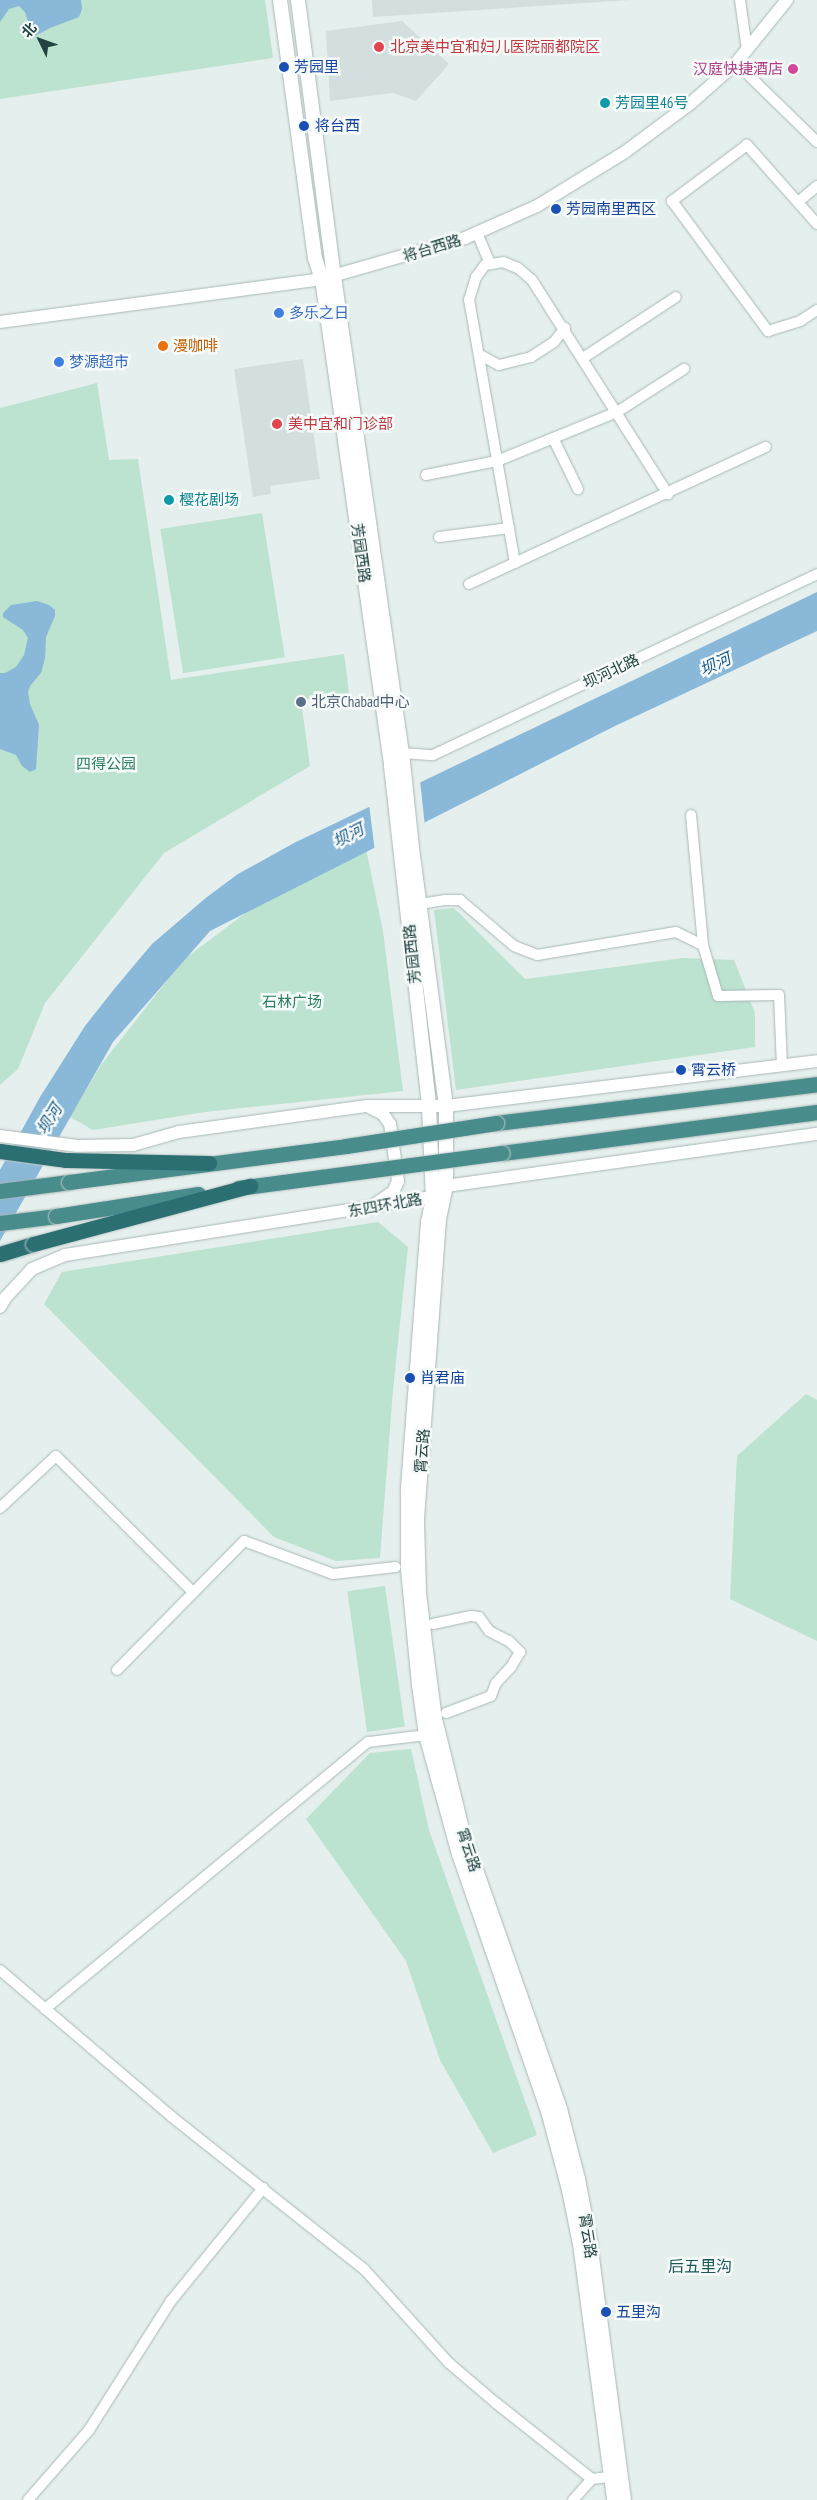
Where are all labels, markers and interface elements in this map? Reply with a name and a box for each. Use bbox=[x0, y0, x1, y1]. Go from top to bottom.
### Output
north arrow bbox=[15, 15, 65, 65]
text: 北 bbox=[17, 19, 40, 41]
place label: 北京美中宜和妇儿医院丽都院区 bbox=[390, 38, 600, 56]
marker: 北京美中宜和妇儿医院丽都院区 bbox=[372, 40, 386, 54]
place label: 芳园里 bbox=[294, 58, 339, 76]
place label: 汉庭快捷酒店 bbox=[693, 60, 783, 78]
marker: 芳园里 bbox=[278, 61, 290, 73]
marker: 汉庭快捷酒店 bbox=[787, 63, 799, 75]
place label: 芳园里46号 bbox=[615, 94, 688, 112]
marker: 芳园里46号 bbox=[599, 97, 611, 109]
place label: 将台西 bbox=[315, 117, 360, 135]
marker: 将台西 bbox=[297, 119, 311, 133]
place label: 芳园南里西区 bbox=[566, 200, 656, 218]
marker: 芳园南里西区 bbox=[550, 203, 562, 215]
street label: 将台西路 bbox=[401, 231, 463, 265]
place label: 多乐之日 bbox=[289, 304, 349, 322]
marker: 多乐之日 bbox=[273, 307, 285, 319]
place label: 漫咖啡 bbox=[173, 337, 218, 355]
marker: 漫咖啡 bbox=[157, 340, 169, 352]
place label: 梦源超市 bbox=[69, 353, 129, 371]
marker: 梦源超市 bbox=[53, 356, 65, 368]
place label: 美中宜和门诊部 bbox=[288, 415, 393, 433]
marker: 美中宜和门诊部 bbox=[270, 417, 284, 431]
place label: 樱花剧场 bbox=[179, 491, 239, 509]
marker: 樱花剧场 bbox=[163, 494, 175, 506]
street label: 芳园西路 bbox=[348, 522, 374, 584]
water label: 坝河 bbox=[696, 649, 734, 679]
street label: 坝河北路 bbox=[580, 650, 642, 692]
place label: 北京Chabad中心 bbox=[311, 693, 409, 711]
marker: 北京Chabad中心 bbox=[295, 696, 307, 708]
park label: 四得公园 bbox=[76, 755, 136, 773]
water label: 坝河 bbox=[329, 819, 367, 851]
street label: 芳园西路 bbox=[400, 923, 424, 985]
park label: 石林广场 bbox=[262, 993, 322, 1011]
place label: 霄云桥 bbox=[691, 1061, 736, 1079]
marker: 霄云桥 bbox=[675, 1064, 687, 1076]
water label: 坝河 bbox=[32, 1100, 66, 1138]
street label: 东四环北路 bbox=[347, 1190, 423, 1220]
place label: 肖君庙 bbox=[420, 1369, 465, 1387]
marker: 肖君庙 bbox=[404, 1372, 416, 1384]
street label: 霄云路 bbox=[411, 1428, 433, 1474]
street label: 霄云路 bbox=[453, 1826, 485, 1874]
street label: 霄云路 bbox=[576, 2212, 600, 2260]
district label: 后五里沟 bbox=[668, 2256, 732, 2276]
place label: 五里沟 bbox=[616, 2303, 661, 2321]
marker: 五里沟 bbox=[600, 2306, 612, 2318]

